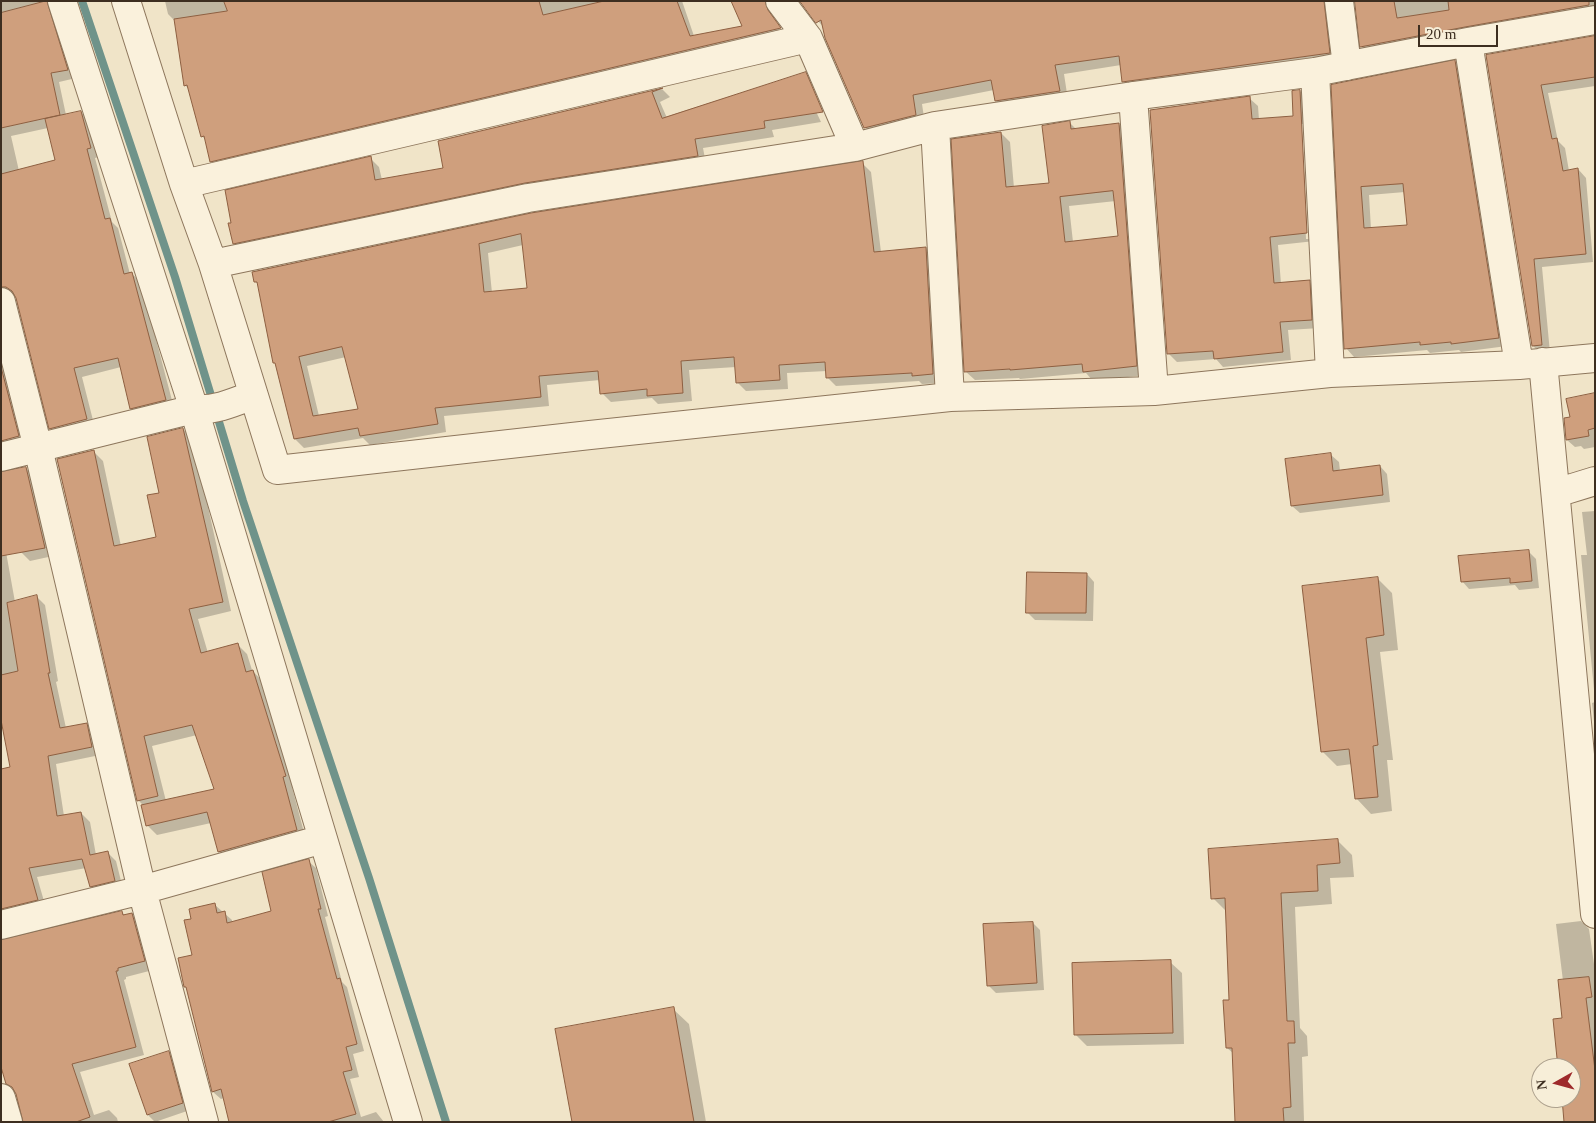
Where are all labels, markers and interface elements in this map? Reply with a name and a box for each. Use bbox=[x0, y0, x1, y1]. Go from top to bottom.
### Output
scale bar bbox=[1421, 15, 1501, 47]
text: 20 m bbox=[1426, 26, 1456, 42]
north arrow bbox=[1531, 1058, 1581, 1108]
text: N bbox=[1534, 1079, 1550, 1091]

